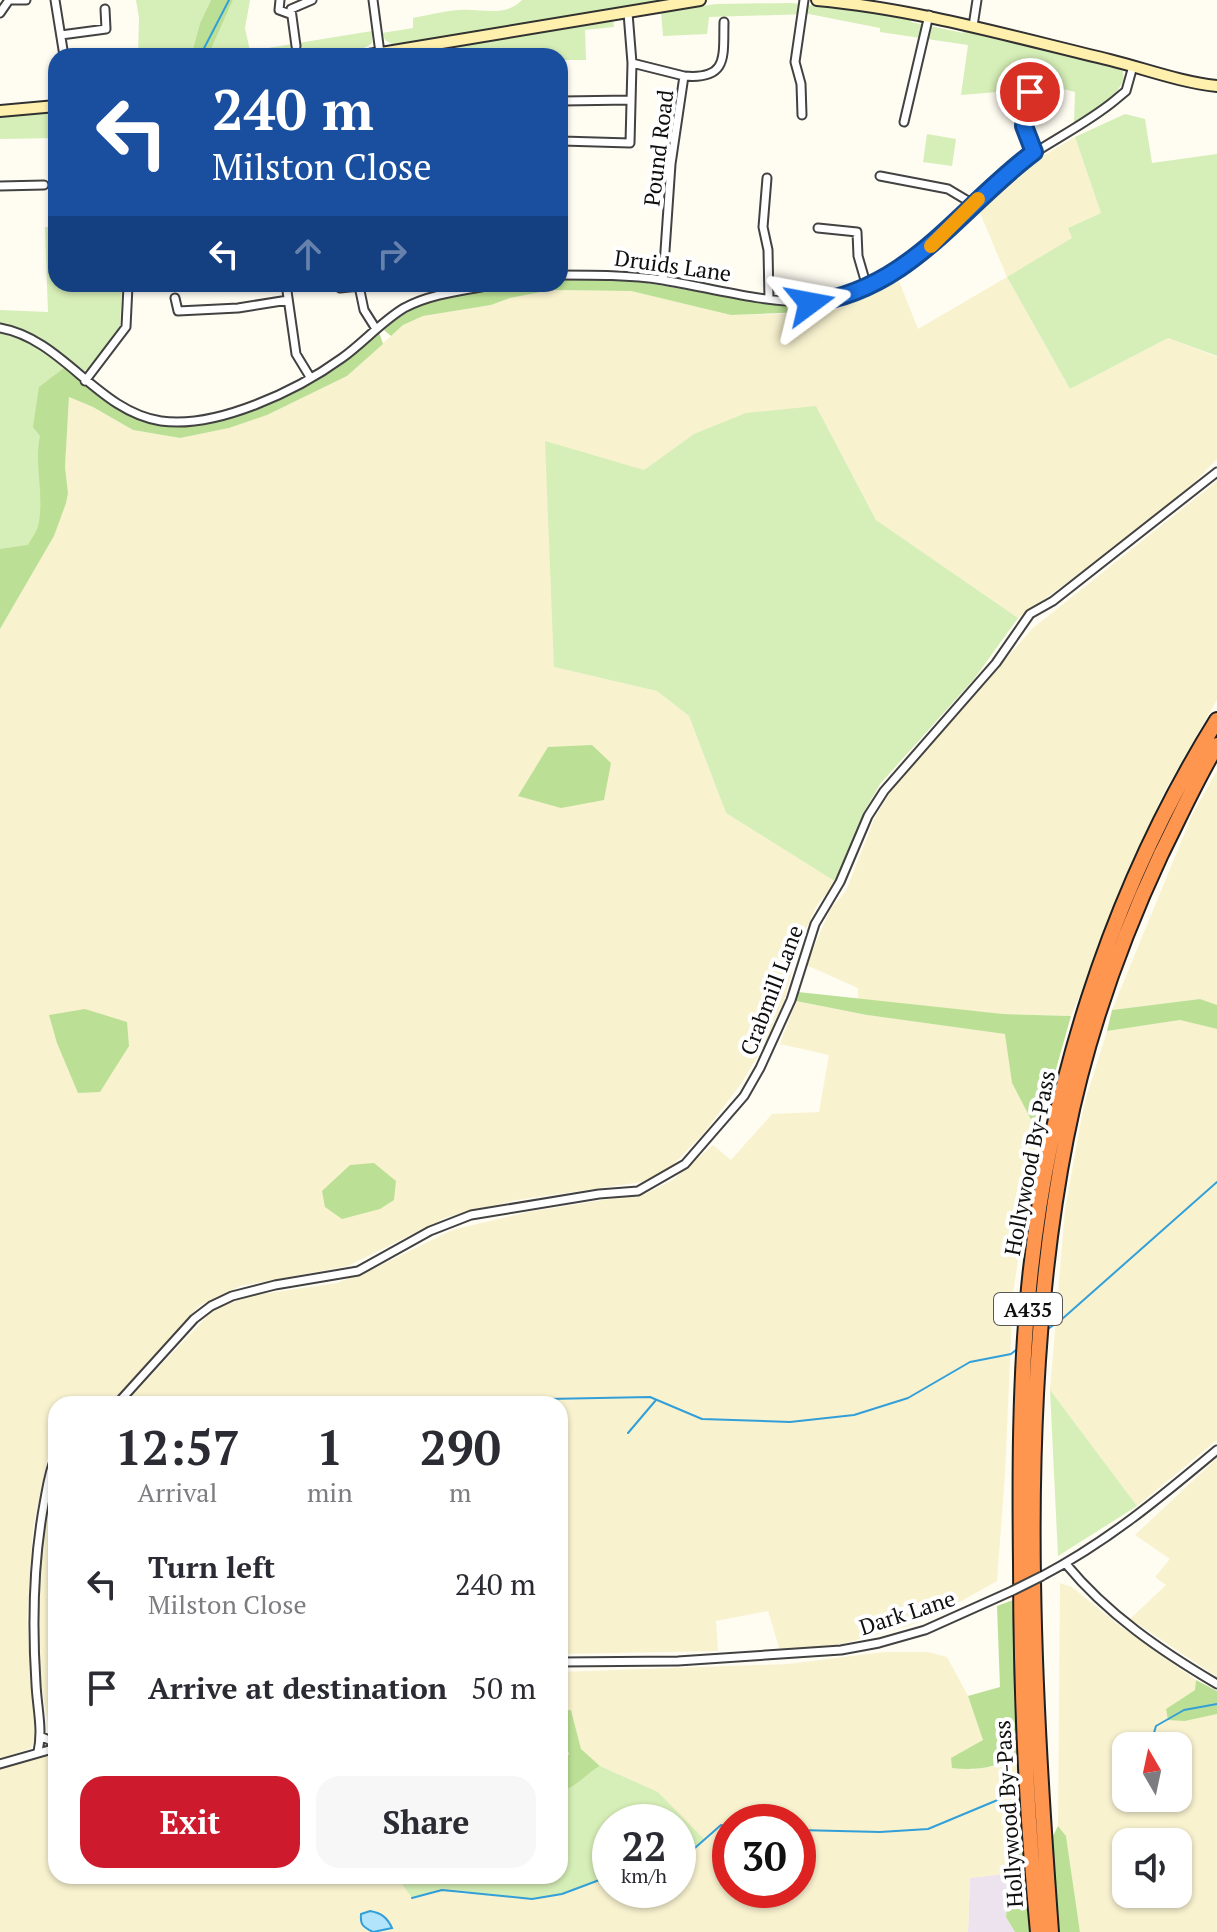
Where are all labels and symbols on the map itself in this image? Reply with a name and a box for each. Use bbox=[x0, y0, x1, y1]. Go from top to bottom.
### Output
pin bbox=[996, 58, 1064, 126]
street label: Pound Road bbox=[636, 88, 680, 208]
street label: Druids Lane bbox=[613, 242, 733, 288]
position arrow bbox=[768, 261, 852, 345]
street label: Crabmill Lane bbox=[733, 921, 809, 1059]
street label: Hollywood By-Pass bbox=[997, 1068, 1061, 1258]
road number: A435 bbox=[994, 1293, 1062, 1325]
street label: Dark Lane bbox=[855, 1583, 959, 1641]
street label: Hollywood By-Pass bbox=[987, 1719, 1029, 1909]
north arrow bbox=[1112, 1732, 1192, 1812]
speed limit sign: 30 bbox=[712, 1804, 816, 1908]

